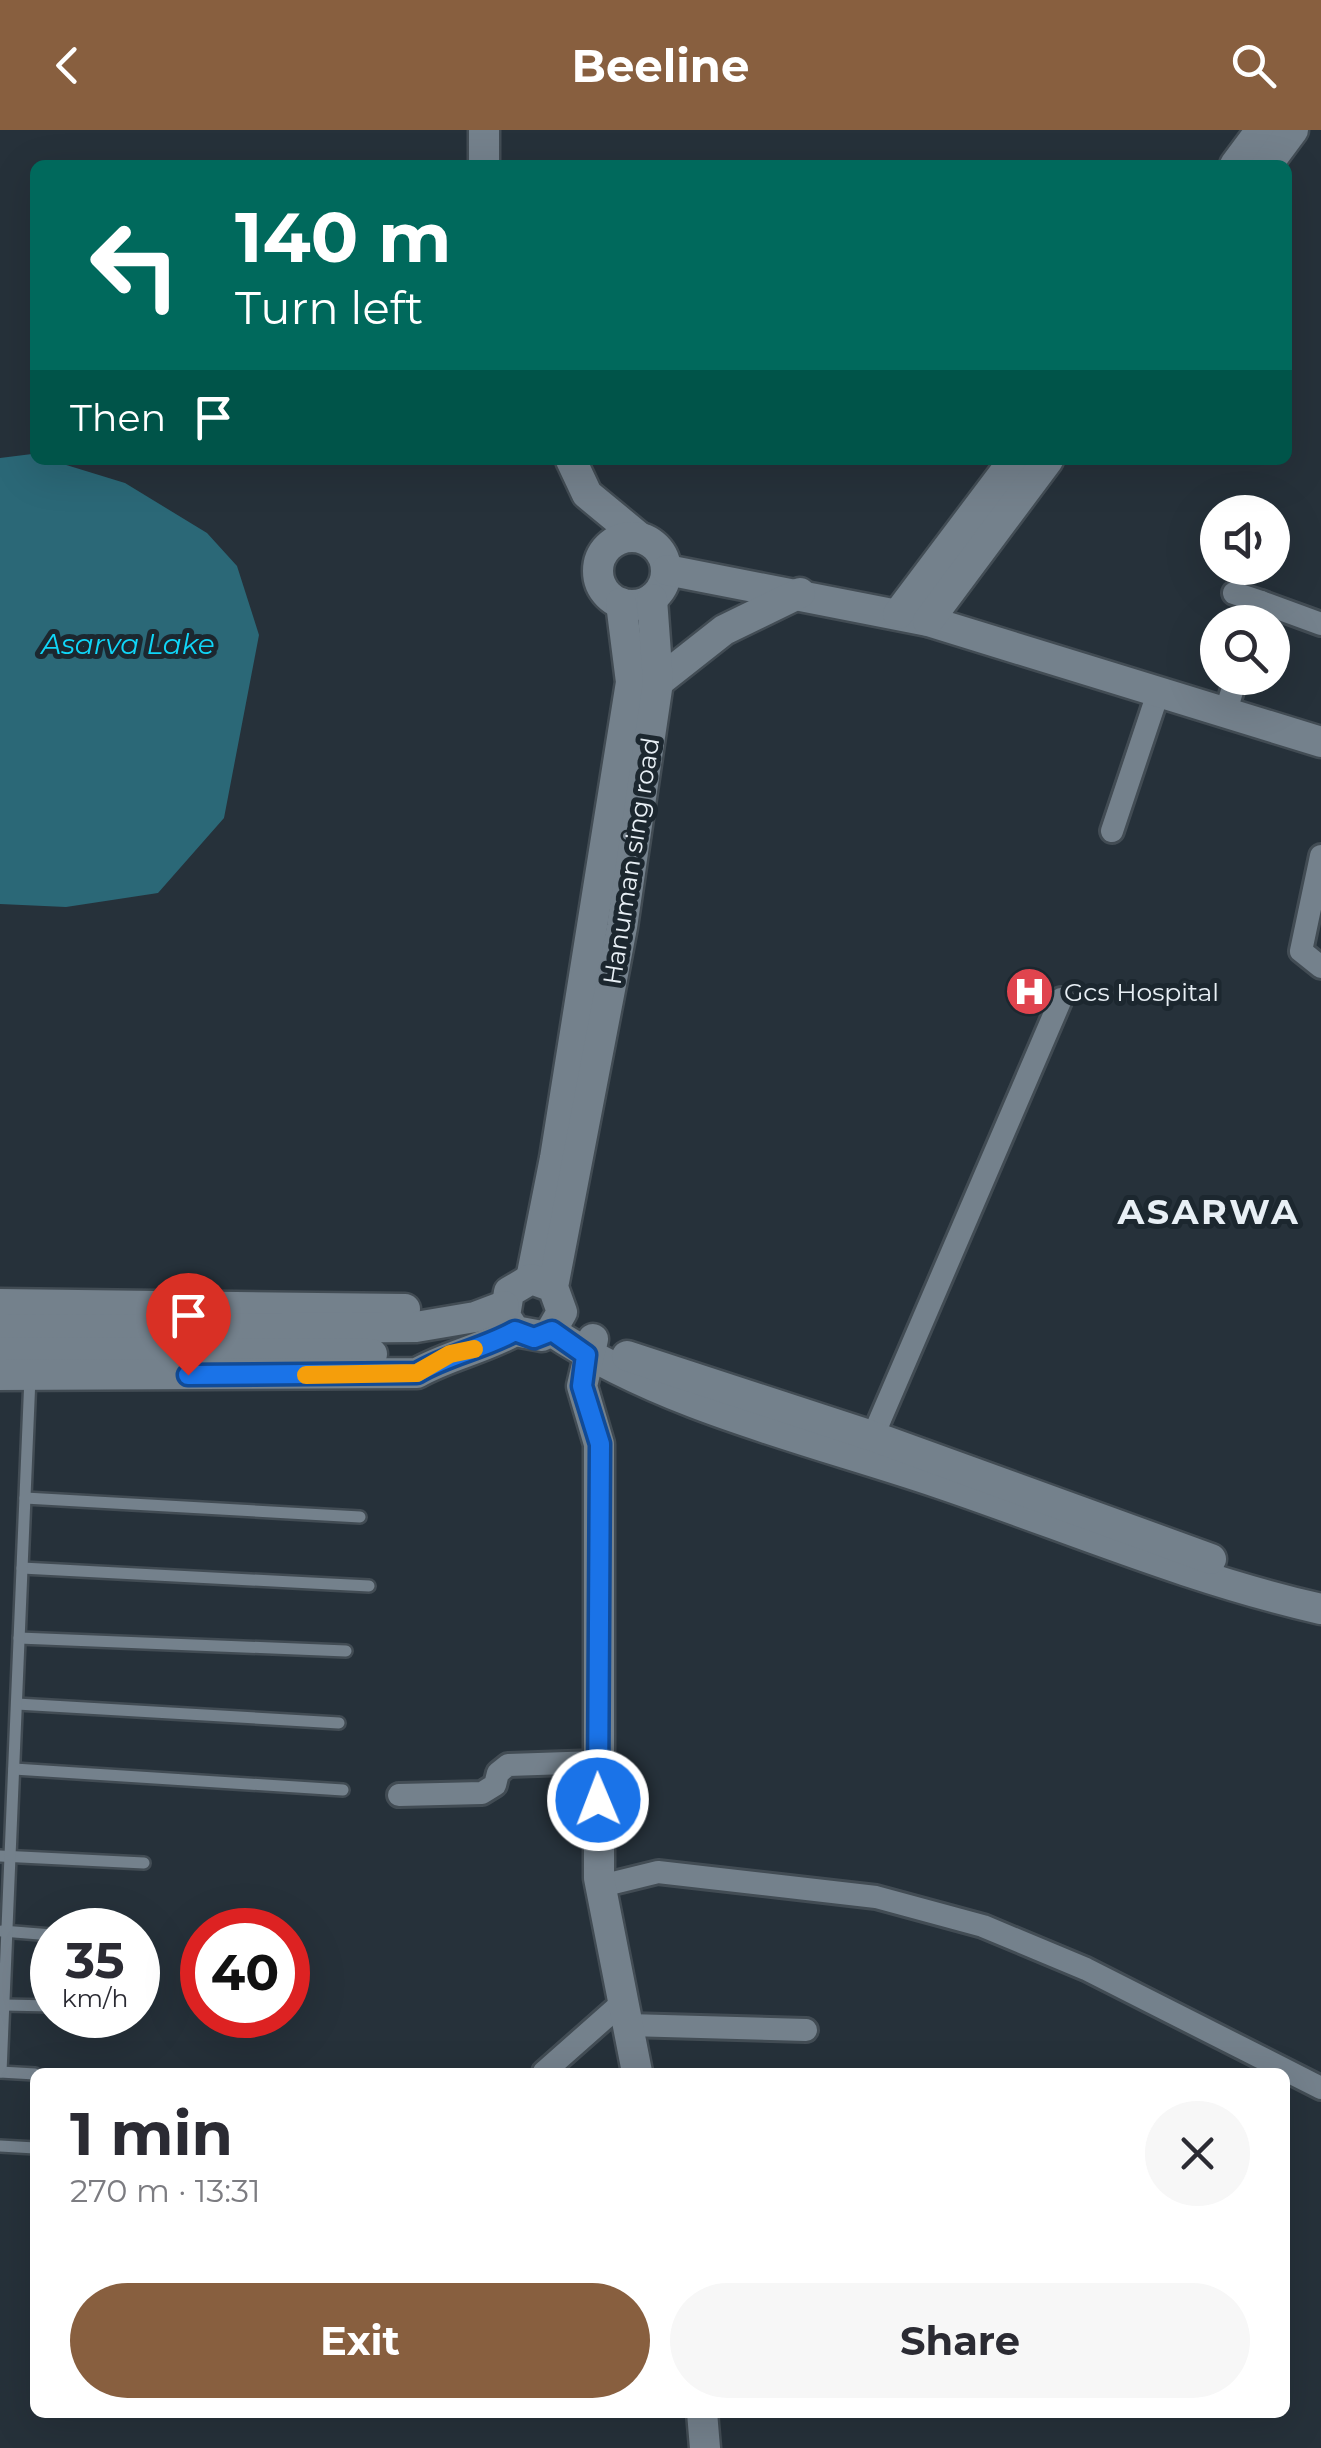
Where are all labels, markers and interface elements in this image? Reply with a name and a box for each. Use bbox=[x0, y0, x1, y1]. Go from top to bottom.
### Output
icon: back bbox=[40, 38, 95, 93]
text: Beeline bbox=[572, 38, 749, 93]
icon: search bbox=[1226, 38, 1281, 93]
text: 140 m bbox=[235, 194, 451, 280]
icon: left bbox=[70, 200, 200, 330]
text: Turn left bbox=[235, 280, 423, 335]
icon: arrive bbox=[186, 390, 241, 445]
text: Then bbox=[70, 394, 166, 441]
map controls bbox=[1200, 495, 1290, 695]
button: sound bbox=[1200, 495, 1290, 585]
button: search bbox=[1200, 605, 1290, 695]
water label: Asarva Lake bbox=[39, 627, 215, 661]
street label: Hanuman sing road bbox=[597, 735, 665, 987]
hospital icon: Gcs Hospital bbox=[1003, 966, 1055, 1018]
place label: Gcs Hospital bbox=[1064, 977, 1219, 1007]
district label: ASARWA bbox=[1117, 1190, 1300, 1233]
pin bbox=[146, 1273, 231, 1376]
icon: arrive bbox=[161, 1288, 216, 1343]
position arrow bbox=[546, 1748, 650, 1852]
speed limit sign: 40 bbox=[180, 1908, 310, 2038]
text: 35 bbox=[66, 1930, 124, 1991]
text: km/h bbox=[62, 1983, 128, 2013]
text: 1 min bbox=[70, 2097, 233, 2170]
button: close bbox=[1145, 2101, 1250, 2206]
text: 270 m · 13:31 bbox=[70, 2171, 261, 2210]
button: Exit bbox=[70, 2283, 650, 2398]
button: Share bbox=[670, 2283, 1250, 2398]

